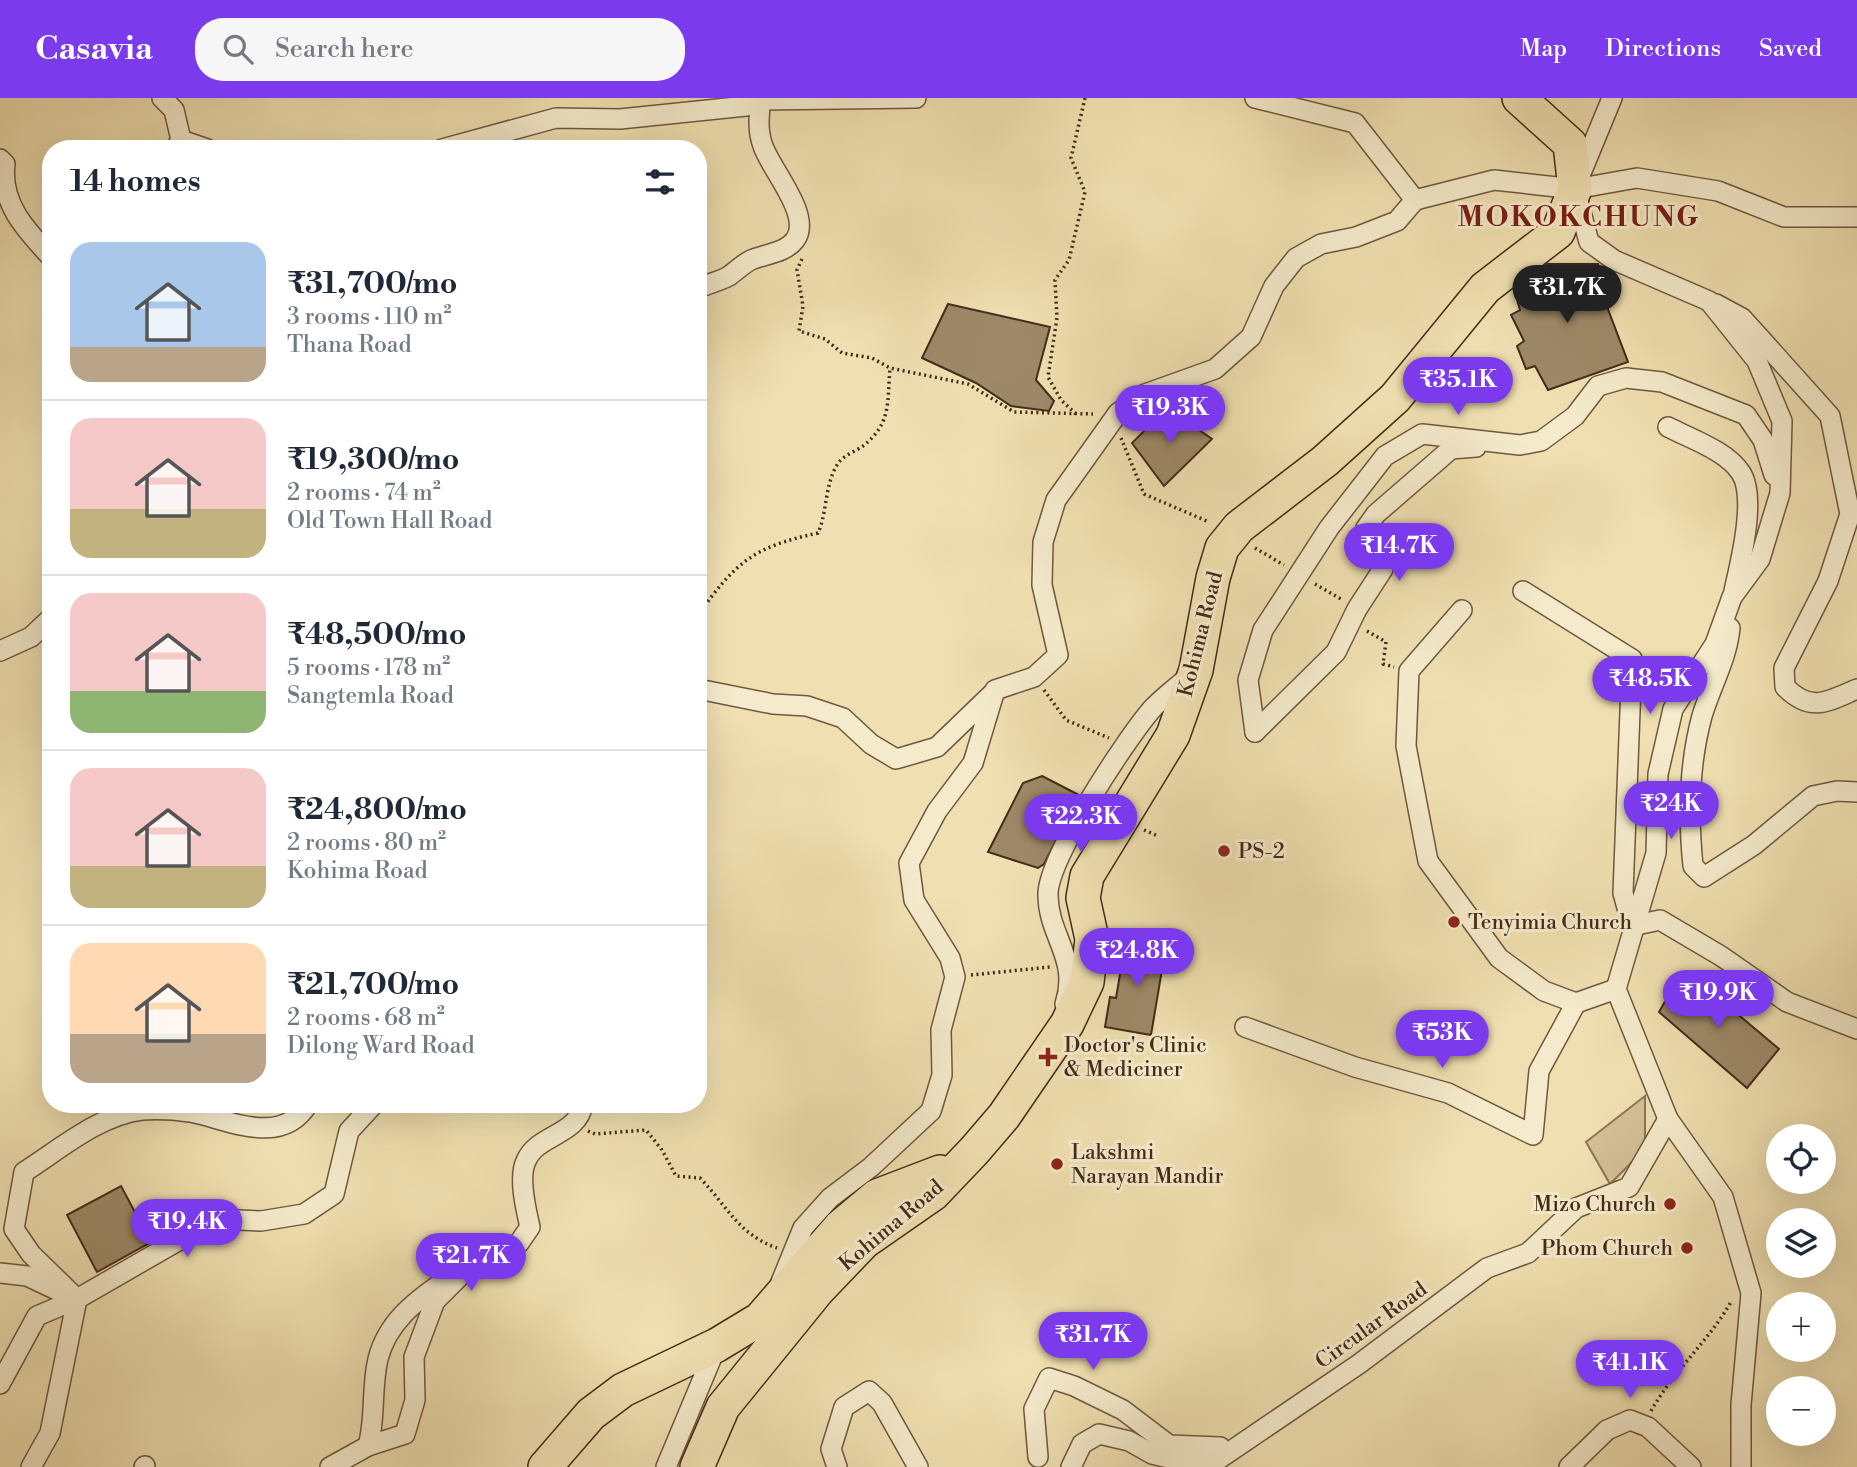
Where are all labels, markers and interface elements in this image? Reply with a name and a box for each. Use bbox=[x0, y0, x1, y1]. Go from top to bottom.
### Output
search box bbox=[195, 18, 685, 81]
text: Casavia bbox=[35, 29, 153, 70]
icon: search bbox=[219, 30, 257, 68]
text: Search here bbox=[275, 33, 414, 65]
text: Map bbox=[1520, 34, 1567, 64]
text: Directions bbox=[1605, 34, 1721, 64]
text: Saved bbox=[1759, 34, 1822, 64]
text: 14 homes bbox=[70, 163, 201, 201]
icon: filters bbox=[641, 163, 679, 201]
district label: MOKOKCHUNG bbox=[1458, 200, 1700, 235]
text: ₹31,700/mo bbox=[287, 265, 458, 303]
pin: ₹31.7K bbox=[1510, 266, 1624, 325]
icon: home bbox=[126, 270, 210, 354]
text: ₹31.7K bbox=[1529, 274, 1605, 302]
text: 3 rooms · 110 m² bbox=[287, 303, 451, 331]
text: Thana Road bbox=[287, 331, 412, 359]
pin: ₹35.1K bbox=[1401, 358, 1515, 417]
text: ₹35.1K bbox=[1419, 366, 1497, 394]
pin: ₹19.3K bbox=[1113, 386, 1227, 445]
text: ₹19.3K bbox=[1131, 394, 1209, 422]
text: ₹19,300/mo bbox=[287, 441, 460, 479]
icon: home bbox=[126, 446, 210, 530]
text: 2 rooms · 74 m² bbox=[287, 479, 441, 507]
text: Old Town Hall Road bbox=[287, 507, 492, 535]
pin: ₹14.7K bbox=[1342, 524, 1456, 583]
text: ₹14.7K bbox=[1360, 532, 1438, 560]
street label: Kohima Road bbox=[1173, 569, 1229, 700]
text: ₹48,500/mo bbox=[287, 616, 466, 654]
icon: home bbox=[126, 621, 210, 705]
text: 5 rooms · 178 m² bbox=[287, 654, 450, 682]
pin: ₹48.5K bbox=[1593, 656, 1707, 716]
text: ₹48.5K bbox=[1608, 665, 1692, 693]
text: Sangtemla Road bbox=[287, 682, 454, 710]
pin: ₹24K bbox=[1630, 782, 1712, 841]
text: ₹24K bbox=[1640, 790, 1702, 818]
text: ₹24,800/mo bbox=[287, 791, 467, 829]
pin: ₹22.3K bbox=[1024, 794, 1138, 854]
icon: home bbox=[126, 796, 210, 880]
text: ₹22.3K bbox=[1040, 803, 1122, 831]
text: 2 rooms · 80 m² bbox=[287, 829, 446, 857]
place label: PS-2 bbox=[1238, 839, 1285, 865]
marker: PS-2 bbox=[1216, 843, 1232, 859]
text: Kohima Road bbox=[287, 857, 428, 885]
place label: Tenyimia Church bbox=[1468, 910, 1632, 936]
marker: Tenyimia Church bbox=[1446, 914, 1462, 930]
pin: ₹24.8K bbox=[1080, 928, 1194, 988]
text: ₹24.8K bbox=[1095, 937, 1179, 965]
text: ₹21,700/mo bbox=[287, 966, 459, 1004]
pin: ₹19.9K bbox=[1661, 970, 1775, 1030]
icon: home bbox=[126, 971, 210, 1055]
text: ₹19.9K bbox=[1679, 979, 1757, 1007]
text: 2 rooms · 68 m² bbox=[287, 1004, 445, 1032]
pin: ₹53K bbox=[1401, 1010, 1483, 1070]
text: ₹53K bbox=[1412, 1019, 1472, 1047]
text: Dilong Ward Road bbox=[287, 1032, 474, 1060]
place label: Doctor's Clinic & Mediciner bbox=[1064, 1033, 1207, 1083]
marker: Doctor's Clinic & Mediciner bbox=[1038, 1047, 1058, 1067]
map controls bbox=[1766, 1124, 1836, 1446]
button: locate bbox=[1766, 1124, 1836, 1194]
place label: Lakshmi Narayan Mandir bbox=[1071, 1140, 1224, 1190]
marker: Lakshmi Narayan Mandir bbox=[1049, 1156, 1065, 1172]
street label: Kohima Road bbox=[834, 1174, 949, 1277]
place label: Mizo Church bbox=[1534, 1192, 1656, 1218]
marker: Mizo Church bbox=[1662, 1196, 1678, 1212]
pin: ₹19.4K bbox=[130, 1200, 244, 1259]
text: ₹19.4K bbox=[147, 1208, 227, 1236]
button: layers bbox=[1766, 1208, 1836, 1278]
pin: ₹21.7K bbox=[414, 1234, 528, 1293]
place label: Phom Church bbox=[1541, 1236, 1673, 1262]
marker: Phom Church bbox=[1679, 1240, 1695, 1256]
text: ₹21.7K bbox=[432, 1242, 510, 1270]
street label: Circular Road bbox=[1311, 1277, 1433, 1375]
button: + bbox=[1766, 1292, 1836, 1362]
pin: ₹31.7K bbox=[1036, 1312, 1150, 1372]
text: ₹31.7K bbox=[1055, 1321, 1131, 1349]
pin: ₹41.1K bbox=[1573, 1340, 1687, 1400]
text: ₹41.1K bbox=[1592, 1349, 1668, 1377]
button: − bbox=[1766, 1376, 1836, 1446]

